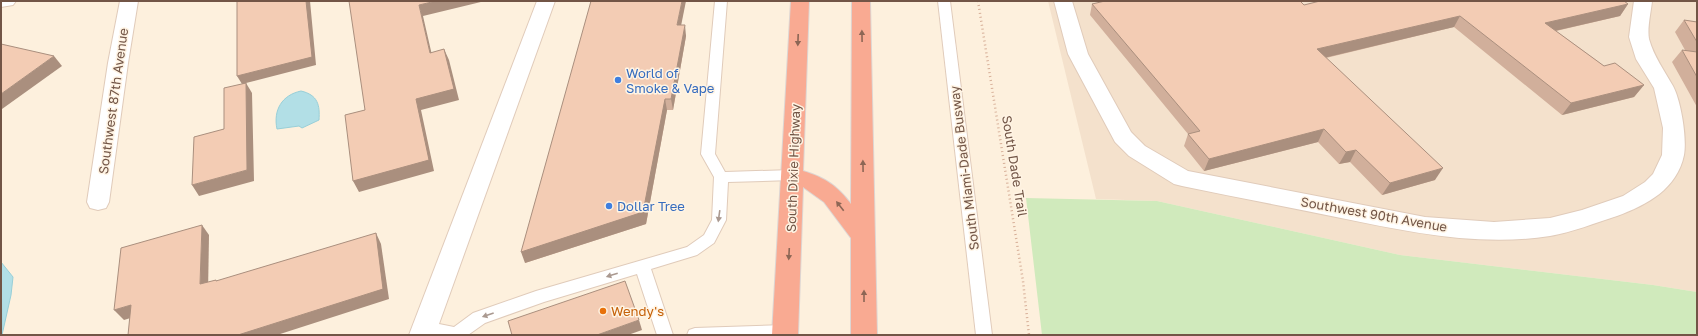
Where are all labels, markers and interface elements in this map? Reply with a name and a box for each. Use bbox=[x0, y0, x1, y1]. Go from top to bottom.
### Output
street label: Southwest 87th Avenue bbox=[95, 27, 131, 175]
one-way arrow bbox=[858, 30, 865, 42]
one-way arrow bbox=[795, 34, 801, 47]
place label: World of Smoke & Vape bbox=[626, 65, 714, 96]
marker: World of Smoke & Vape bbox=[613, 75, 623, 85]
street label: South Miami-Dade Busway bbox=[946, 84, 982, 251]
street label: South Dixie Highway bbox=[783, 103, 803, 232]
street label: South Dade Trail bbox=[999, 114, 1031, 218]
one-way arrow bbox=[860, 159, 866, 172]
street label: Southwest 90th Avenue bbox=[1299, 193, 1449, 235]
place label: Dollar Tree bbox=[617, 198, 685, 214]
marker: Dollar Tree bbox=[604, 201, 614, 211]
one-way arrow bbox=[836, 201, 844, 211]
one-way arrow bbox=[716, 210, 722, 222]
one-way arrow bbox=[785, 248, 792, 260]
one-way arrow bbox=[605, 272, 617, 278]
one-way arrow bbox=[861, 289, 867, 302]
place label: Wendy's bbox=[611, 303, 664, 319]
marker: Wendy's bbox=[598, 306, 608, 316]
one-way arrow bbox=[482, 312, 494, 318]

